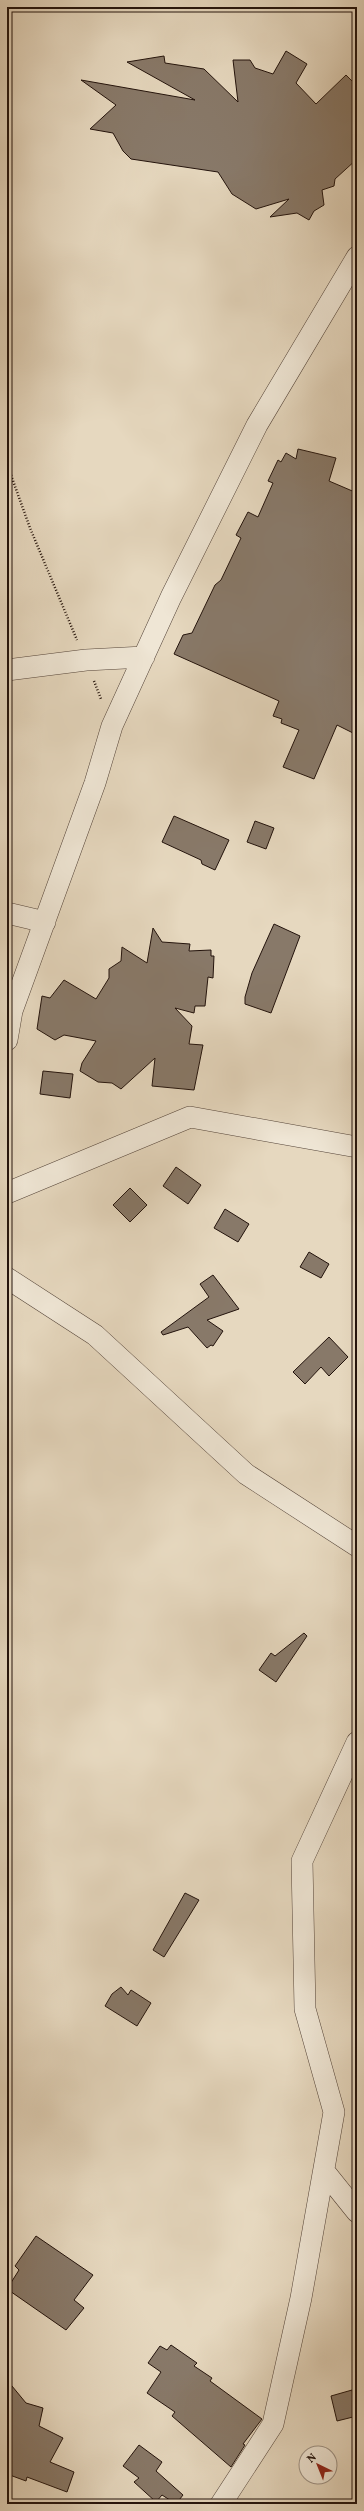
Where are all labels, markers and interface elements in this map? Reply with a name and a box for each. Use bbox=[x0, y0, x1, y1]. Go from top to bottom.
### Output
north arrow bbox=[298, 2445, 338, 2485]
text: N bbox=[304, 2451, 320, 2467]

